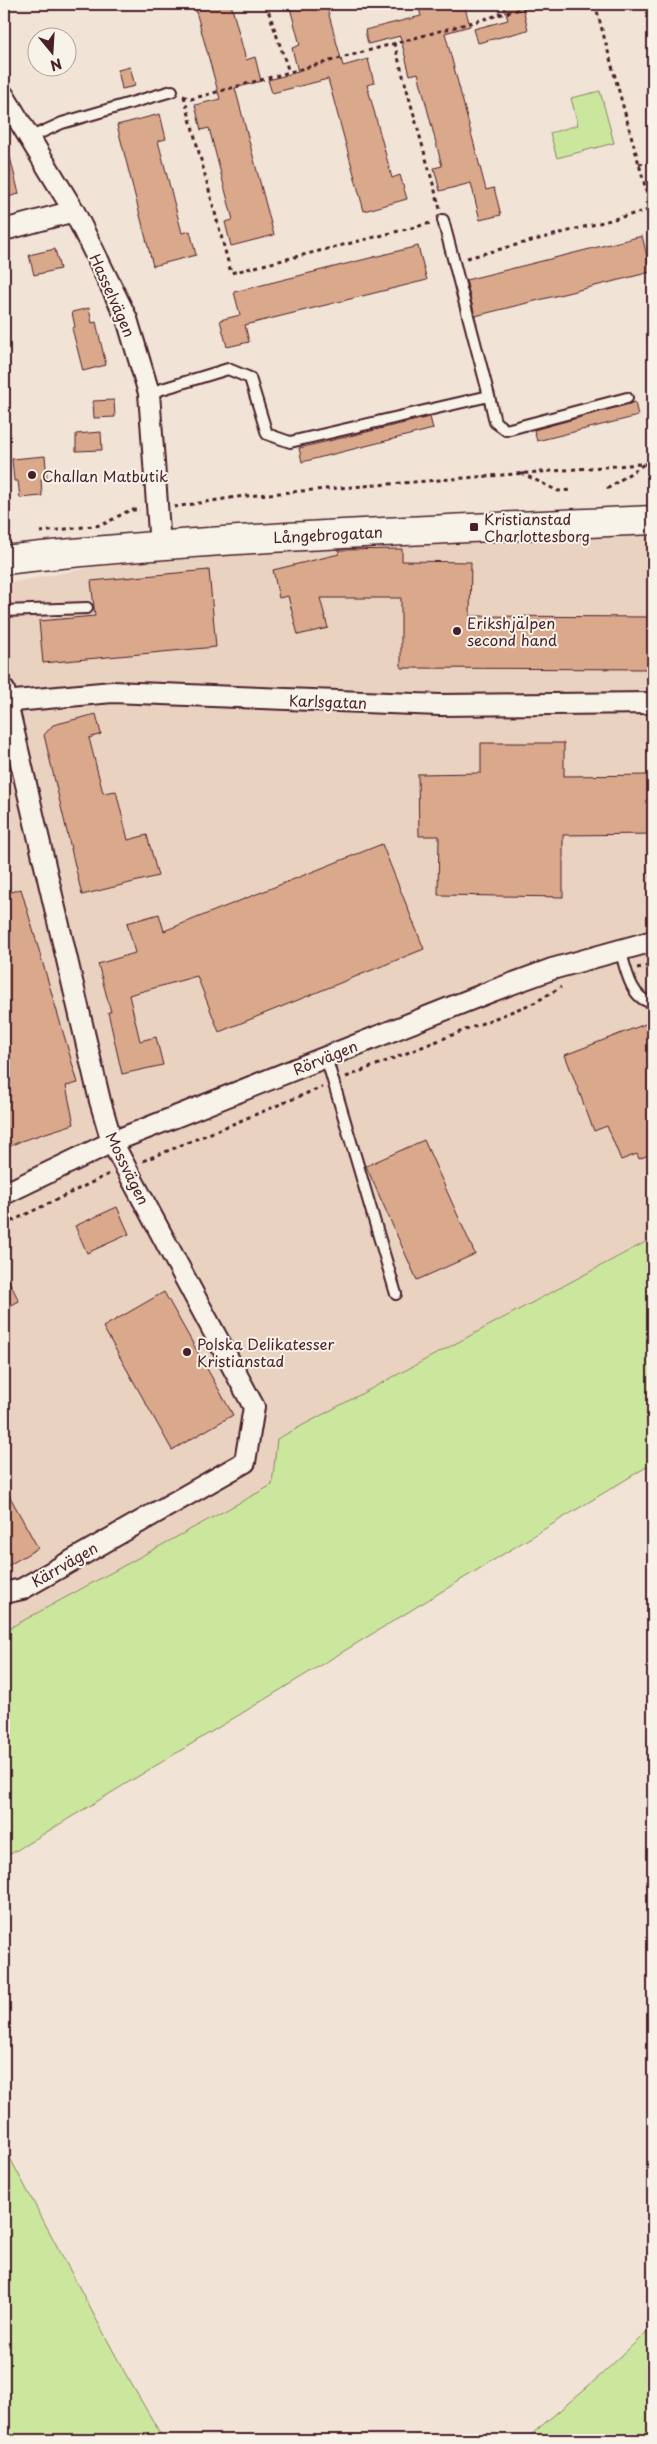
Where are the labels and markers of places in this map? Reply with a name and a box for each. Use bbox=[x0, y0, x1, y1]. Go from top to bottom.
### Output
place label: Challan Matbutik bbox=[42, 464, 168, 487]
marker: Challan Matbutik bbox=[26, 469, 38, 481]
place label: Kristianstad Charlottesborg bbox=[484, 507, 590, 547]
marker: Kristianstad Charlottesborg bbox=[468, 521, 480, 533]
place label: Erikshjälpen second hand bbox=[467, 611, 557, 651]
marker: Erikshjälpen second hand bbox=[451, 625, 463, 637]
place label: Polska Delikatesser Kristianstad bbox=[197, 1332, 334, 1372]
marker: Polska Delikatesser Kristianstad bbox=[181, 1346, 193, 1358]

